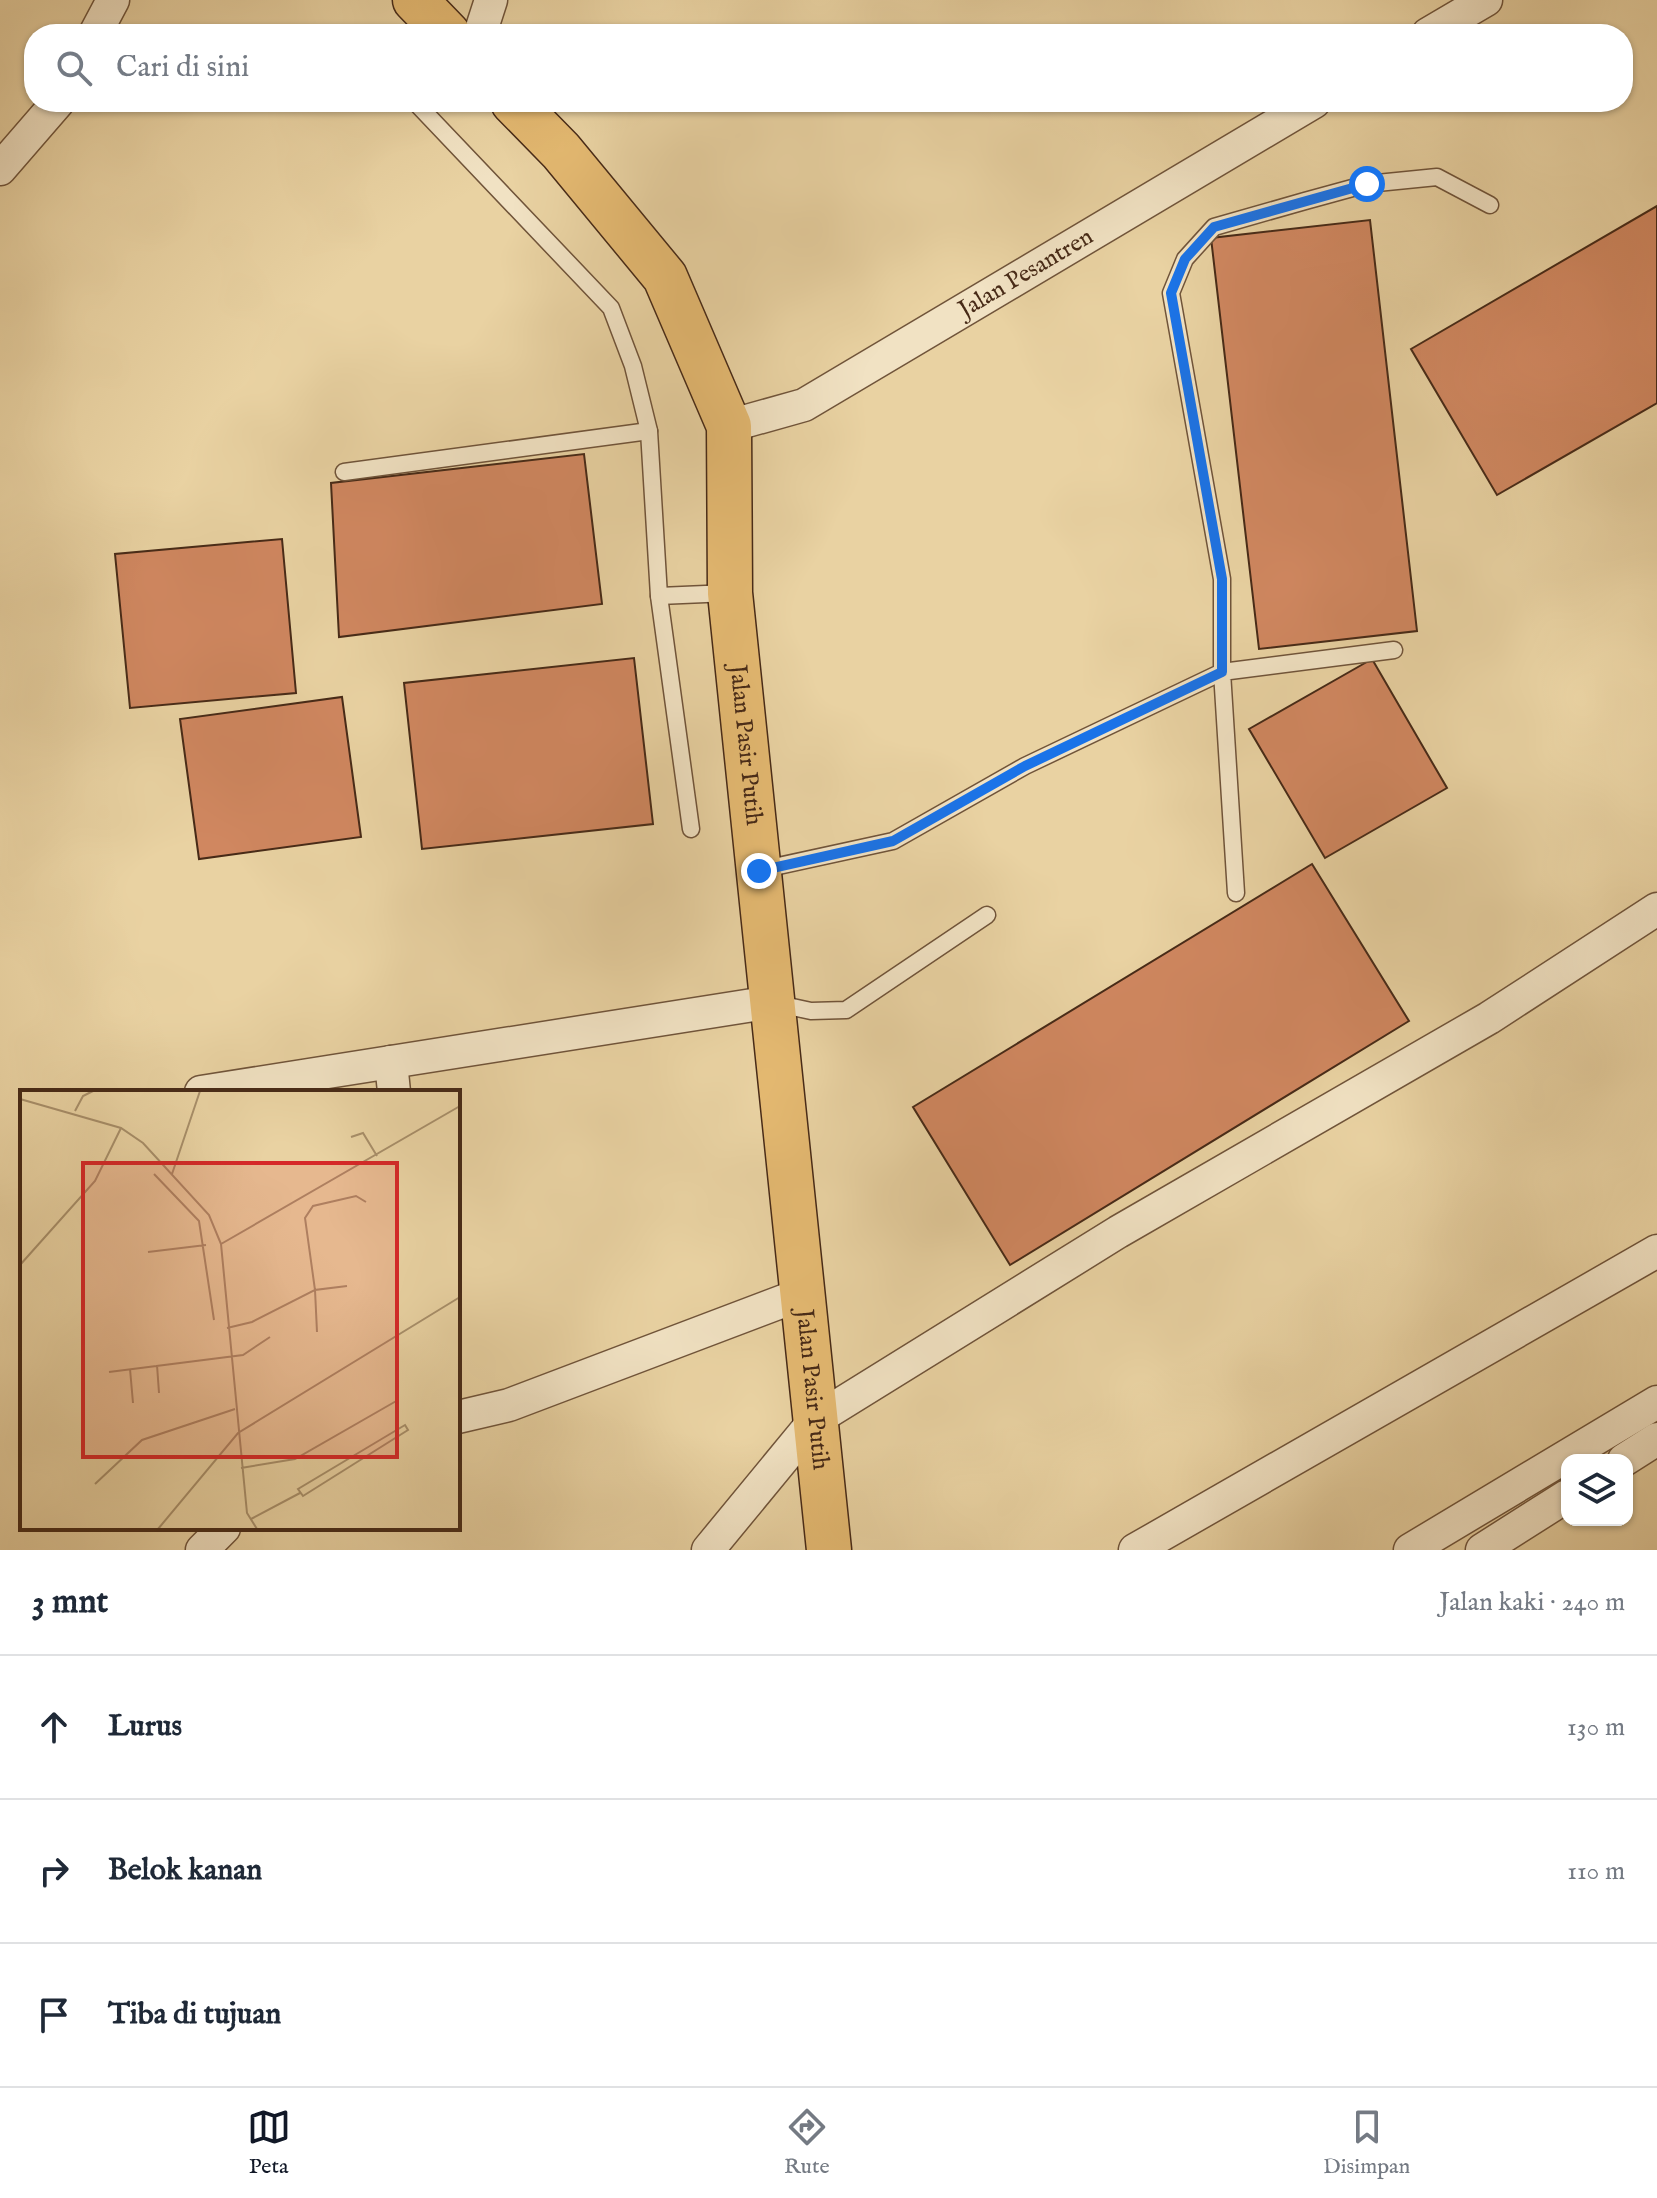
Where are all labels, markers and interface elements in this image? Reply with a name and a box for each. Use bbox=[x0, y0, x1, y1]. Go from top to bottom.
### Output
search box bbox=[24, 24, 1633, 112]
icon: search bbox=[52, 46, 96, 90]
text: Cari di sini bbox=[116, 49, 249, 87]
route start bbox=[1349, 166, 1385, 202]
street label: Jalan Pesantren bbox=[950, 221, 1099, 327]
street label: Jalan Pasir Putih bbox=[722, 660, 769, 827]
route end bbox=[741, 853, 777, 889]
inset map bbox=[20, 1090, 460, 1530]
street label: Jalan Pasir Putih bbox=[788, 1305, 836, 1472]
map controls bbox=[1561, 1454, 1633, 1526]
button: layers bbox=[1561, 1454, 1633, 1526]
text: 3 mnt bbox=[32, 1581, 108, 1624]
text: Jalan kaki · 240 m bbox=[1439, 1586, 1625, 1619]
icon: ahead bbox=[32, 1705, 76, 1749]
text: Lurus bbox=[108, 1708, 182, 1746]
text: 130 m bbox=[1567, 1711, 1625, 1744]
icon: right bbox=[32, 1849, 76, 1893]
text: Belok kanan bbox=[108, 1852, 262, 1890]
text: 110 m bbox=[1567, 1855, 1625, 1888]
icon: arrive bbox=[32, 1993, 76, 2037]
text: Tiba di tujuan bbox=[108, 1996, 281, 2034]
tab: Peta bbox=[247, 2105, 291, 2181]
tab: Rute bbox=[784, 2105, 830, 2181]
tab: Disimpan bbox=[1323, 2105, 1410, 2181]

